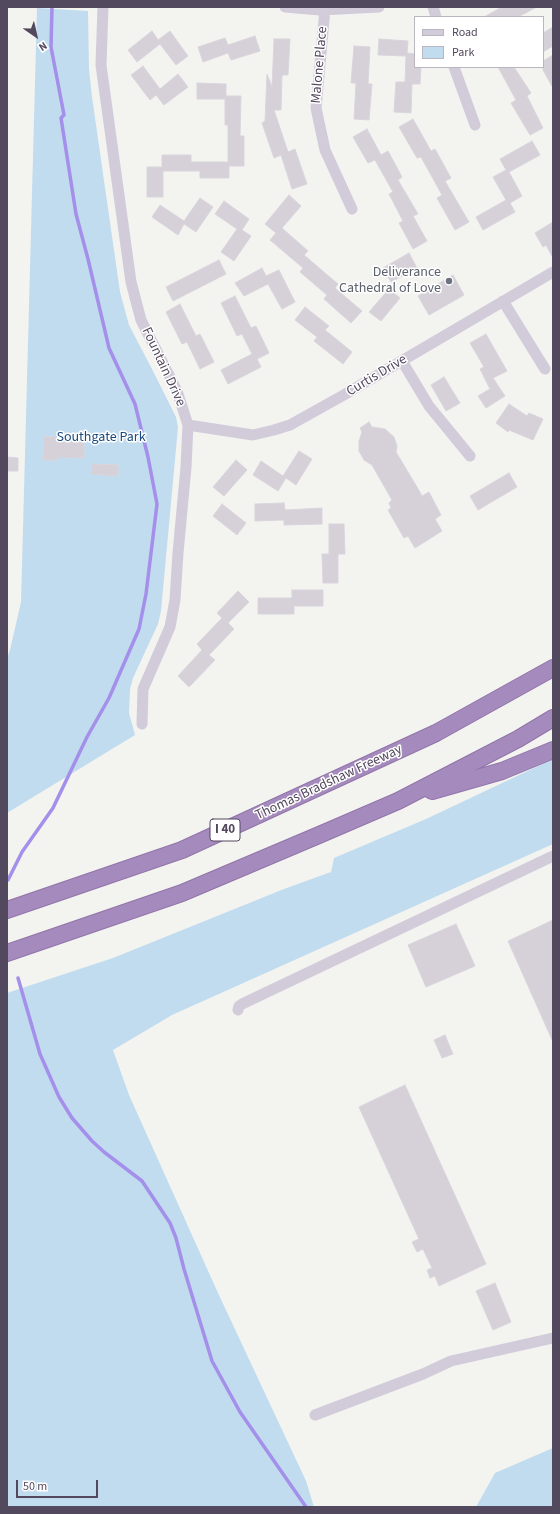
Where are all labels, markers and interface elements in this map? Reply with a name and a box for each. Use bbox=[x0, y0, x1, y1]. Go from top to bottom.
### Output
north arrow bbox=[16, 16, 56, 56]
legend bbox=[414, 16, 544, 68]
text: Road bbox=[452, 24, 478, 41]
street label: Malone Place bbox=[308, 26, 332, 104]
text: N bbox=[36, 38, 50, 55]
text: Park bbox=[452, 44, 474, 61]
place label: Deliverance Cathedral of Love bbox=[339, 265, 441, 298]
marker: Deliverance Cathedral of Love bbox=[444, 276, 454, 286]
street label: Fountain Drive bbox=[137, 325, 189, 409]
street label: Curtis Drive bbox=[344, 351, 410, 401]
park label: Southgate Park bbox=[56, 430, 146, 446]
street label: Thomas Bradshaw Freeway bbox=[253, 742, 405, 824]
road number: I 40 bbox=[210, 819, 240, 841]
scale bar bbox=[18, 1472, 100, 1498]
text: 50 m bbox=[23, 1478, 47, 1495]

